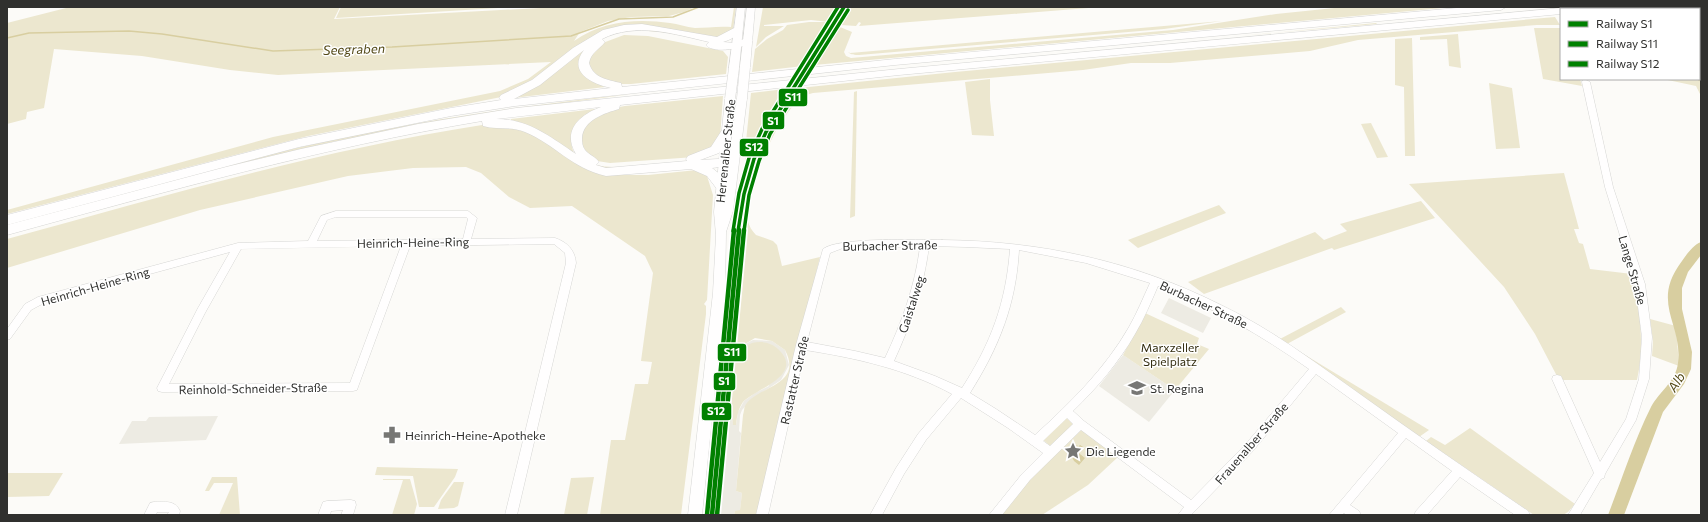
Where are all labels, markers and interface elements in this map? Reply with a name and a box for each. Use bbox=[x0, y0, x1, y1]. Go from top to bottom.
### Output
legend bbox=[1560, 8, 1700, 80]
text: Railway S1 bbox=[1596, 16, 1653, 30]
text: Railway S11 bbox=[1596, 36, 1658, 50]
water label: Seegraben bbox=[323, 40, 385, 58]
text: Railway S12 bbox=[1596, 56, 1660, 70]
line badge: S11 bbox=[778, 88, 808, 107]
text: S11 bbox=[785, 90, 801, 103]
street label: Herrenalber Straße bbox=[713, 98, 737, 204]
line badge: S1 bbox=[762, 111, 785, 130]
text: S1 bbox=[767, 114, 779, 127]
line badge: S12 bbox=[739, 138, 769, 157]
text: S12 bbox=[745, 140, 763, 153]
street label: Heinrich-Heine-Ring bbox=[357, 234, 470, 250]
street label: Lange Straße bbox=[1616, 234, 1650, 306]
street label: Burbacher Straße bbox=[842, 237, 938, 253]
street label: Heinrich-Heine-Ring bbox=[39, 264, 151, 308]
street label: Gaistalweg bbox=[895, 273, 927, 335]
street label: Burbacher Straße bbox=[1158, 278, 1250, 330]
street label: Rastatter Straße bbox=[777, 334, 811, 426]
park label: Marxzeller Spielplatz bbox=[1141, 340, 1199, 368]
line badge: S11 bbox=[717, 343, 747, 362]
text: S11 bbox=[724, 345, 740, 358]
water label: Alb bbox=[1663, 369, 1688, 396]
line badge: S1 bbox=[713, 372, 736, 391]
text: S1 bbox=[718, 374, 730, 387]
school or university icon: St. Regina bbox=[1127, 378, 1147, 398]
street label: Reinhold-Schneider-Straße bbox=[179, 380, 327, 396]
place label: St. Regina bbox=[1150, 381, 1204, 395]
street label: Frauenalber Straße bbox=[1212, 399, 1290, 487]
line badge: S12 bbox=[701, 402, 732, 421]
text: S12 bbox=[707, 404, 725, 417]
pharmacy icon: Heinrich-Heine-Apotheke bbox=[382, 425, 402, 445]
place label: Heinrich-Heine-Apotheke bbox=[405, 428, 546, 442]
place icon: Die Liegende bbox=[1063, 441, 1083, 461]
place label: Die Liegende bbox=[1086, 444, 1156, 458]

